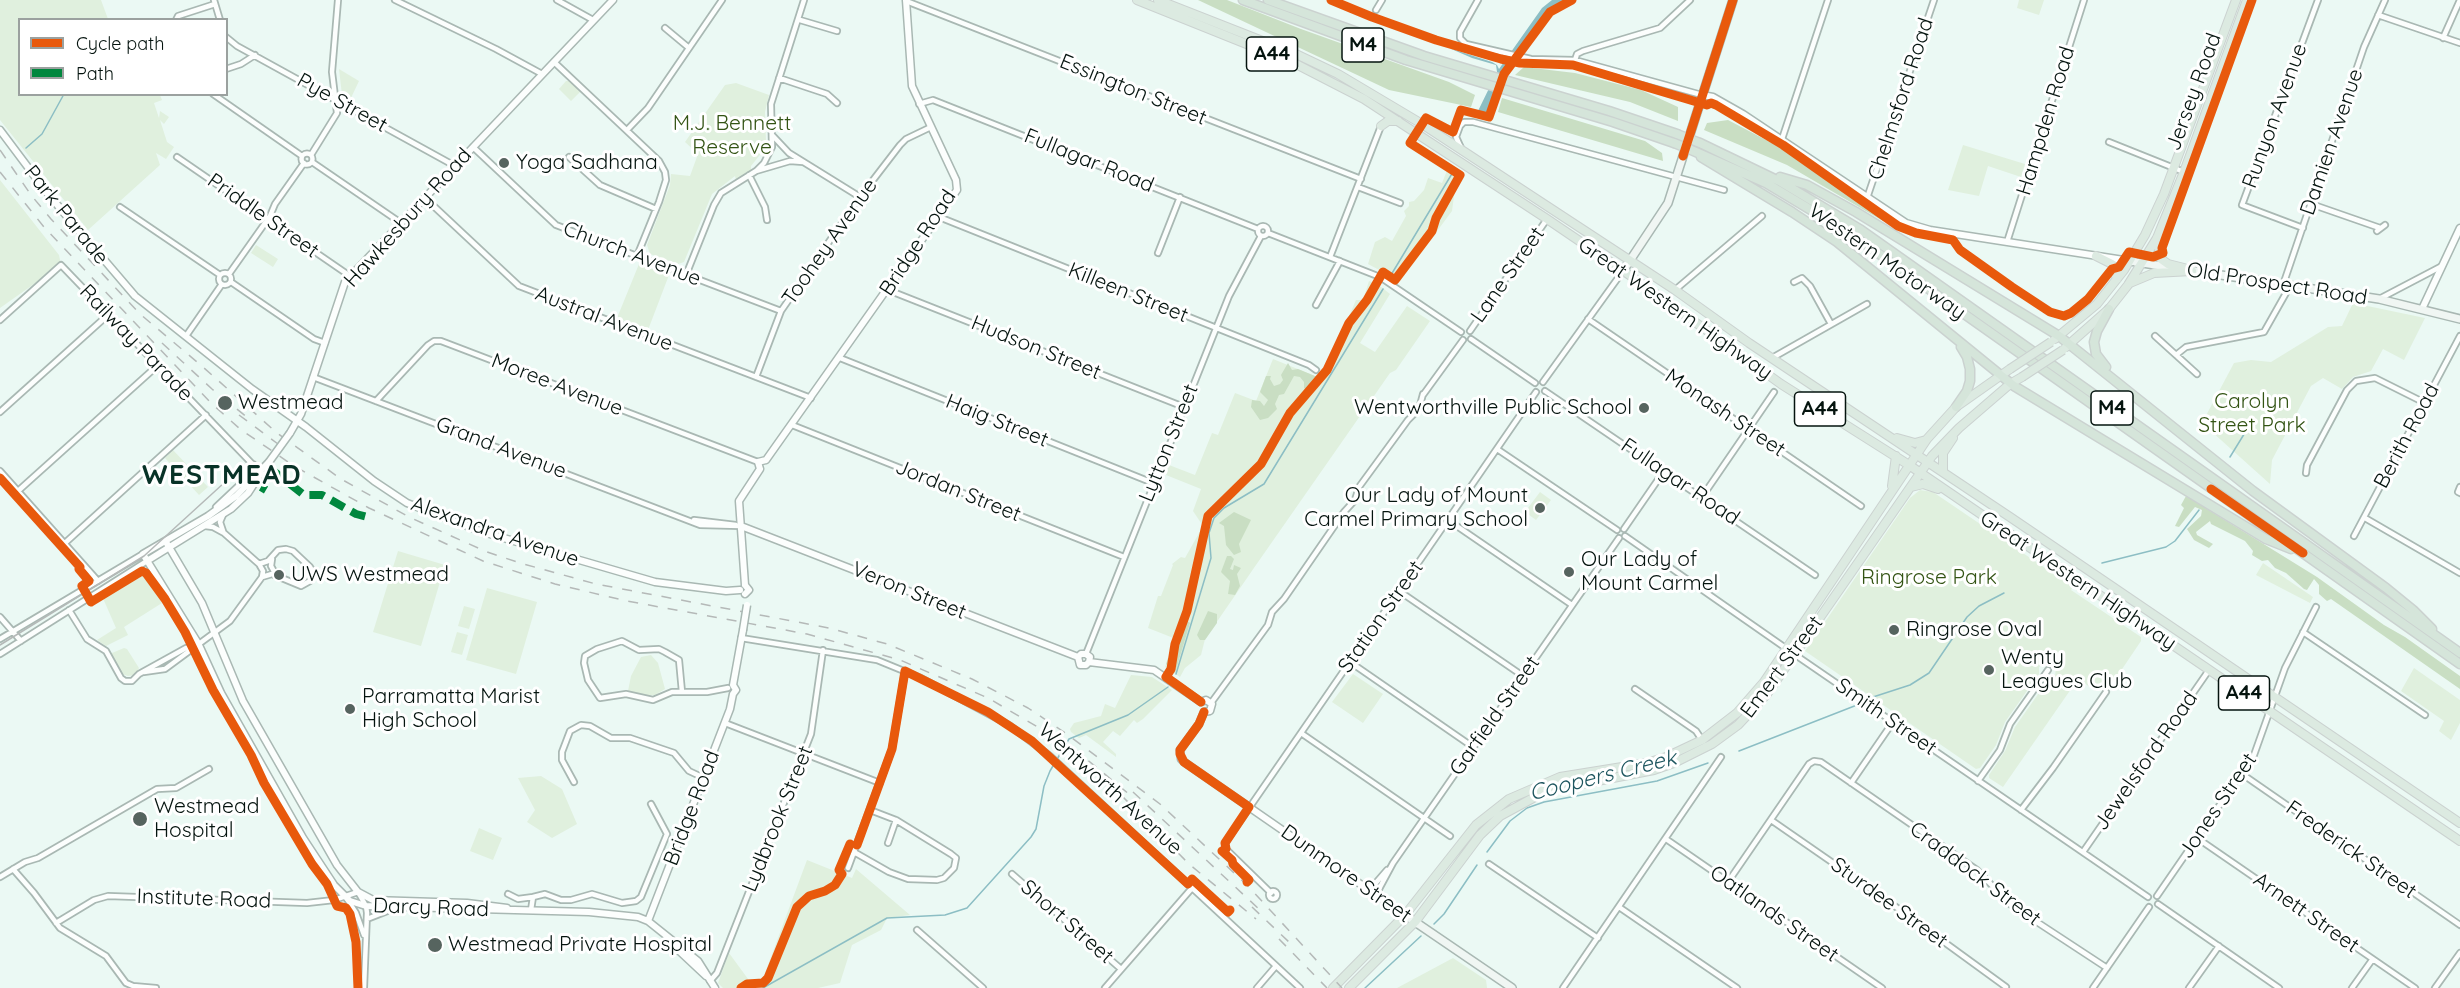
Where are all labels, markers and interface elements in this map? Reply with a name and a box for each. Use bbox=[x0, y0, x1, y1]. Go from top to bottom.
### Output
street label: Chelmsford Road bbox=[1863, 15, 1939, 183]
legend bbox=[18, 18, 228, 96]
road number: M4 bbox=[1342, 28, 1384, 62]
street label: Jersey Road bbox=[2161, 30, 2227, 154]
text: Cycle path bbox=[76, 32, 164, 55]
road number: A44 bbox=[1246, 37, 1298, 71]
street label: Runyon Avenue bbox=[2237, 40, 2313, 192]
street label: Hampden Road bbox=[2011, 44, 2081, 198]
street label: Essington Street bbox=[1056, 49, 1210, 131]
text: Path bbox=[76, 62, 114, 85]
street label: Damien Avenue bbox=[2295, 66, 2369, 218]
street label: Pye Street bbox=[292, 68, 392, 138]
park label: M.J. Bennett Reserve bbox=[673, 111, 791, 161]
street label: Fullagar Road bbox=[1021, 124, 1157, 198]
street label: Hawkesbury Road bbox=[339, 143, 477, 293]
place label: Yoga Sadhana bbox=[516, 150, 658, 176]
marker: Yoga Sadhana bbox=[497, 156, 511, 170]
street label: Park Parade bbox=[18, 160, 114, 270]
street label: Priddle Street bbox=[202, 168, 324, 264]
street label: Toohey Avenue bbox=[777, 174, 883, 310]
street label: Bridge Road bbox=[874, 185, 962, 301]
street label: Western Motorway bbox=[1804, 198, 1970, 326]
street label: Church Avenue bbox=[560, 216, 704, 292]
street label: Lane Street bbox=[1466, 222, 1550, 328]
street label: Great Western Highway bbox=[1573, 232, 1777, 386]
street label: Old Prospect Road bbox=[2185, 257, 2369, 311]
street label: Killeen Street bbox=[1064, 258, 1192, 328]
street label: Railway Parade bbox=[74, 279, 198, 407]
street label: Austral Avenue bbox=[532, 281, 676, 357]
street label: Hudson Street bbox=[967, 311, 1105, 385]
street label: Moree Avenue bbox=[488, 348, 626, 422]
street label: Monash Street bbox=[1660, 363, 1790, 463]
street label: Berith Road bbox=[2369, 379, 2445, 493]
street label: Lytton Street bbox=[1134, 380, 1204, 506]
street label: Haig Street bbox=[942, 389, 1052, 453]
park label: Carolyn Street Park bbox=[2198, 389, 2306, 439]
place label: Westmead bbox=[238, 390, 343, 416]
road number: M4 bbox=[2091, 391, 2133, 425]
road number: A44 bbox=[1794, 392, 1846, 426]
marker: Westmead bbox=[216, 394, 234, 412]
place label: Wentworthville Public School bbox=[1354, 395, 1632, 421]
marker: Wentworthville Public School bbox=[1637, 401, 1651, 415]
street label: Grand Avenue bbox=[432, 412, 570, 484]
street label: Fullagar Road bbox=[1616, 433, 1744, 531]
street label: Jordan Street bbox=[892, 454, 1024, 528]
district label: WESTMEAD bbox=[142, 460, 302, 492]
place label: Our Lady of Mount Carmel Primary School bbox=[1304, 483, 1528, 533]
street label: Alexandra Avenue bbox=[408, 491, 582, 573]
marker: Our Lady of Mount Carmel Primary School bbox=[1533, 501, 1547, 515]
street label: Great Western Highway bbox=[1975, 506, 2181, 656]
place label: Our Lady of Mount Carmel bbox=[1581, 547, 1718, 597]
street label: Station Street bbox=[1333, 556, 1429, 678]
street label: Veron Street bbox=[848, 557, 970, 625]
place label: UWS Westmead bbox=[291, 562, 449, 588]
marker: Our Lady of Mount Carmel bbox=[1562, 565, 1576, 579]
park label: Ringrose Park bbox=[1861, 565, 1997, 591]
marker: UWS Westmead bbox=[272, 568, 286, 582]
street label: Emert Street bbox=[1735, 611, 1829, 723]
place label: Ringrose Oval bbox=[1906, 617, 2042, 643]
marker: Ringrose Oval bbox=[1887, 623, 1901, 637]
place label: Wenty Leagues Club bbox=[2001, 645, 2132, 695]
street label: Garfield Street bbox=[1445, 651, 1545, 781]
marker: Wenty Leagues Club bbox=[1982, 663, 1996, 677]
street label: Smith Street bbox=[1831, 673, 1941, 761]
road number: A44 bbox=[2218, 676, 2270, 710]
place label: Parramatta Marist High School bbox=[362, 684, 540, 734]
street label: Jewelsford Road bbox=[2089, 687, 2203, 835]
marker: Parramatta Marist High School bbox=[343, 702, 357, 716]
street label: Wentworth Avenue bbox=[1033, 718, 1187, 860]
street label: Lydbrook Street bbox=[737, 742, 819, 896]
water label: Coopers Creek bbox=[1527, 745, 1679, 807]
street label: Bridge Road bbox=[658, 747, 726, 869]
street label: Jones Street bbox=[2174, 749, 2262, 863]
place label: Westmead Hospital bbox=[154, 794, 259, 844]
street label: Frederick Street bbox=[2281, 796, 2421, 904]
marker: Westmead Hospital bbox=[131, 810, 149, 828]
street label: Craddock Street bbox=[1904, 817, 2046, 931]
street label: Dunmore Street bbox=[1276, 820, 1416, 928]
street label: Sturdee Street bbox=[1826, 852, 1952, 954]
street label: Oatlands Street bbox=[1705, 860, 1843, 968]
street label: Arnett Street bbox=[2248, 867, 2364, 959]
street label: Short Street bbox=[1015, 875, 1119, 969]
street label: Institute Road bbox=[136, 884, 272, 914]
street label: Darcy Road bbox=[373, 893, 489, 923]
place label: Westmead Private Hospital bbox=[448, 932, 712, 958]
marker: Westmead Private Hospital bbox=[426, 936, 444, 954]

